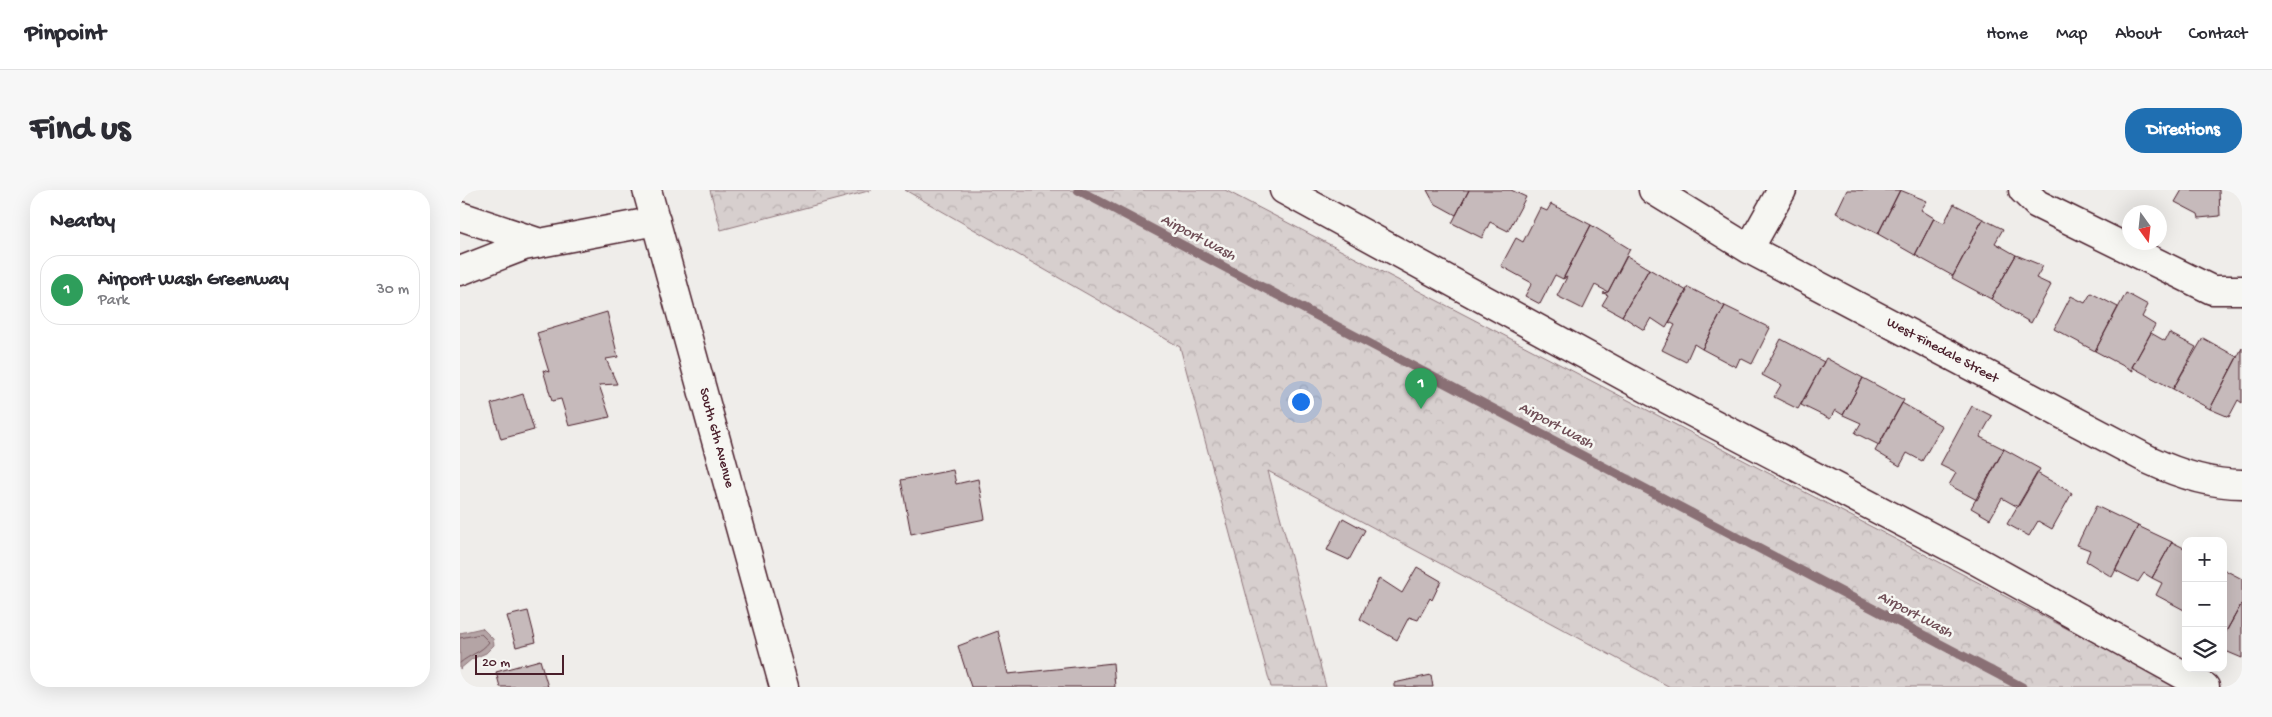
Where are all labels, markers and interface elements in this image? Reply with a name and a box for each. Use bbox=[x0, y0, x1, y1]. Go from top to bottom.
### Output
text: Pinpoint bbox=[25, 20, 106, 49]
text: Home bbox=[1986, 24, 2028, 45]
text: Map bbox=[2056, 24, 2087, 45]
text: About bbox=[2115, 24, 2161, 45]
text: Contact bbox=[2189, 24, 2247, 45]
button: Directions bbox=[2125, 108, 2242, 153]
text: Find us bbox=[30, 110, 130, 151]
north arrow bbox=[2122, 205, 2167, 250]
text: Nearby bbox=[50, 210, 115, 235]
water label: Airport Wash bbox=[1157, 211, 1239, 266]
text: Airport Wash Greenway bbox=[98, 269, 289, 292]
text: 1 bbox=[64, 281, 70, 300]
text: 30 m bbox=[376, 281, 409, 300]
text: Park bbox=[98, 292, 129, 311]
street label: West Finedale Street bbox=[1883, 314, 2002, 388]
pin: 1 bbox=[1405, 368, 1437, 409]
street label: South 6th Avenue bbox=[695, 386, 738, 491]
your location bbox=[1288, 389, 1314, 415]
water label: Airport Wash bbox=[1515, 399, 1597, 454]
map controls bbox=[2182, 537, 2227, 672]
button: + bbox=[2182, 537, 2227, 582]
button: − bbox=[2182, 582, 2227, 627]
water label: Airport Wash bbox=[1874, 588, 1956, 643]
button: layers bbox=[2182, 627, 2227, 672]
scale bar bbox=[475, 652, 564, 675]
text: 20 m bbox=[482, 655, 510, 672]

